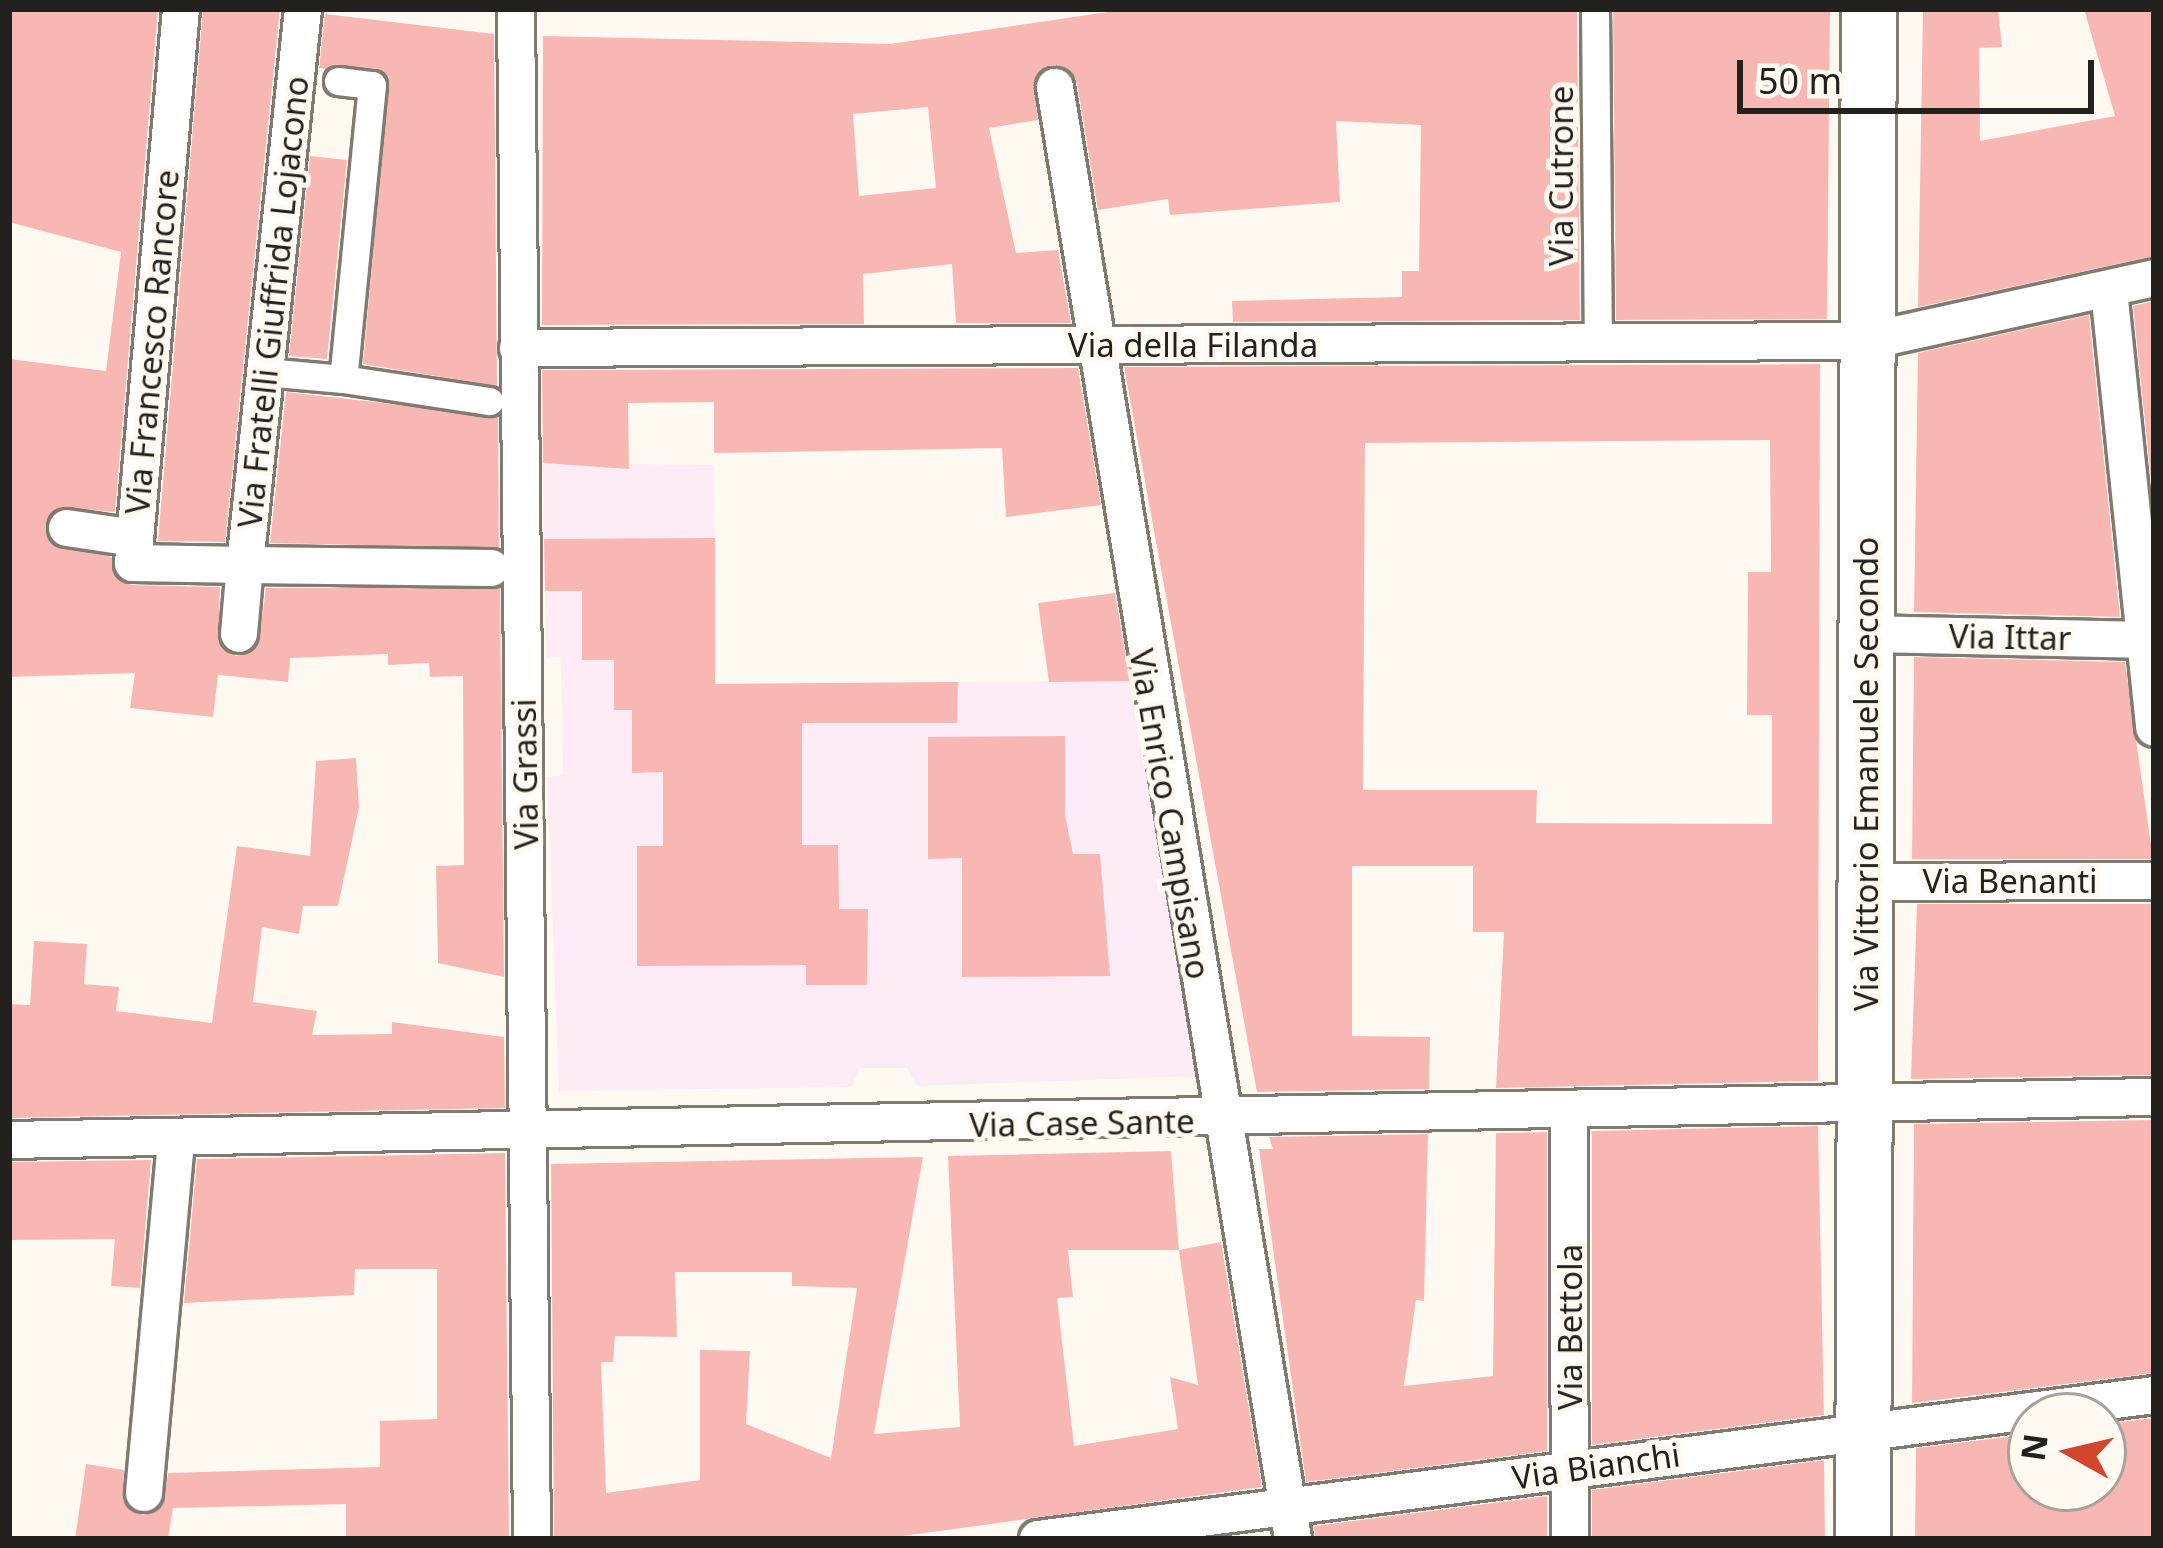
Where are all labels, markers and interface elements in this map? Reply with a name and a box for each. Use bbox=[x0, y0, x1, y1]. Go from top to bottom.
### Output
scale bar bbox=[1743, 36, 2100, 110]
text: 50 m bbox=[1758, 56, 1842, 105]
street label: Via Fratelli Giuffrida Lojacono bbox=[230, 74, 316, 530]
street label: Via Cutrone bbox=[1541, 86, 1581, 266]
street label: Via Francesco Rancore bbox=[117, 168, 187, 516]
street label: Via della Filanda bbox=[1068, 325, 1318, 365]
street label: Via Vittorio Emanuele Secondo bbox=[1846, 537, 1886, 1011]
street label: Via Ittar bbox=[1948, 616, 2072, 658]
street label: Via Enrico Campisano bbox=[1121, 646, 1219, 982]
street label: Via Grassi bbox=[504, 698, 546, 850]
street label: Via Benanti bbox=[1922, 861, 2098, 901]
street label: Via Case Sante bbox=[969, 1101, 1195, 1145]
street label: Via Bettola bbox=[1550, 1244, 1590, 1410]
north arrow bbox=[2007, 1392, 2127, 1512]
text: N bbox=[2010, 1431, 2058, 1464]
street label: Via Bianchi bbox=[1510, 1435, 1682, 1497]

